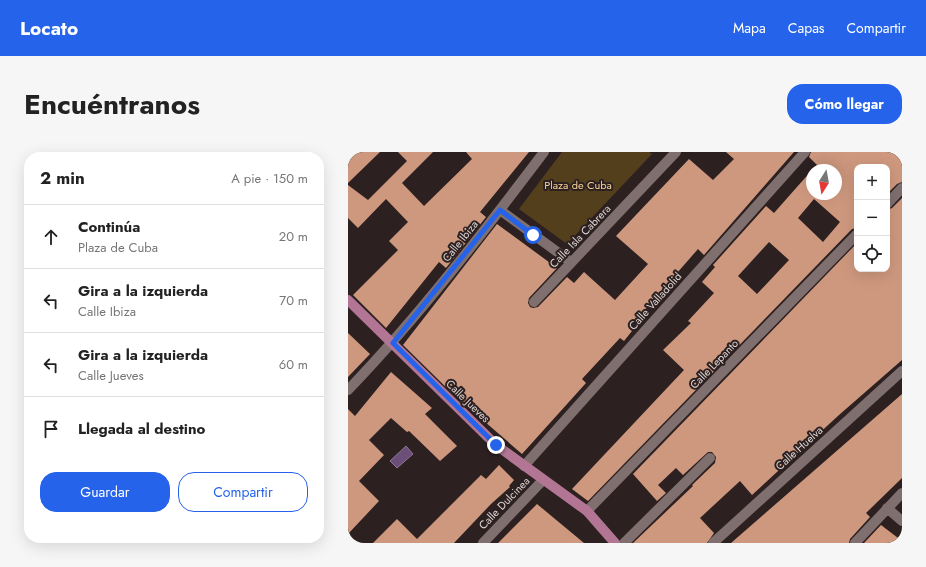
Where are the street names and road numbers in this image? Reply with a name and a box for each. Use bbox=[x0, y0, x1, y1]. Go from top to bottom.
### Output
street label: Calle Isla Cabrera bbox=[546, 201, 614, 271]
street label: Calle Ibiza bbox=[438, 217, 482, 265]
street label: Calle Valladolid bbox=[625, 269, 685, 333]
street label: Calle Lepanto bbox=[686, 336, 742, 392]
street label: Calle Jueves bbox=[442, 376, 494, 426]
street label: Calle Huelva bbox=[772, 422, 826, 474]
street label: Calle Dulcinea bbox=[475, 473, 533, 533]

